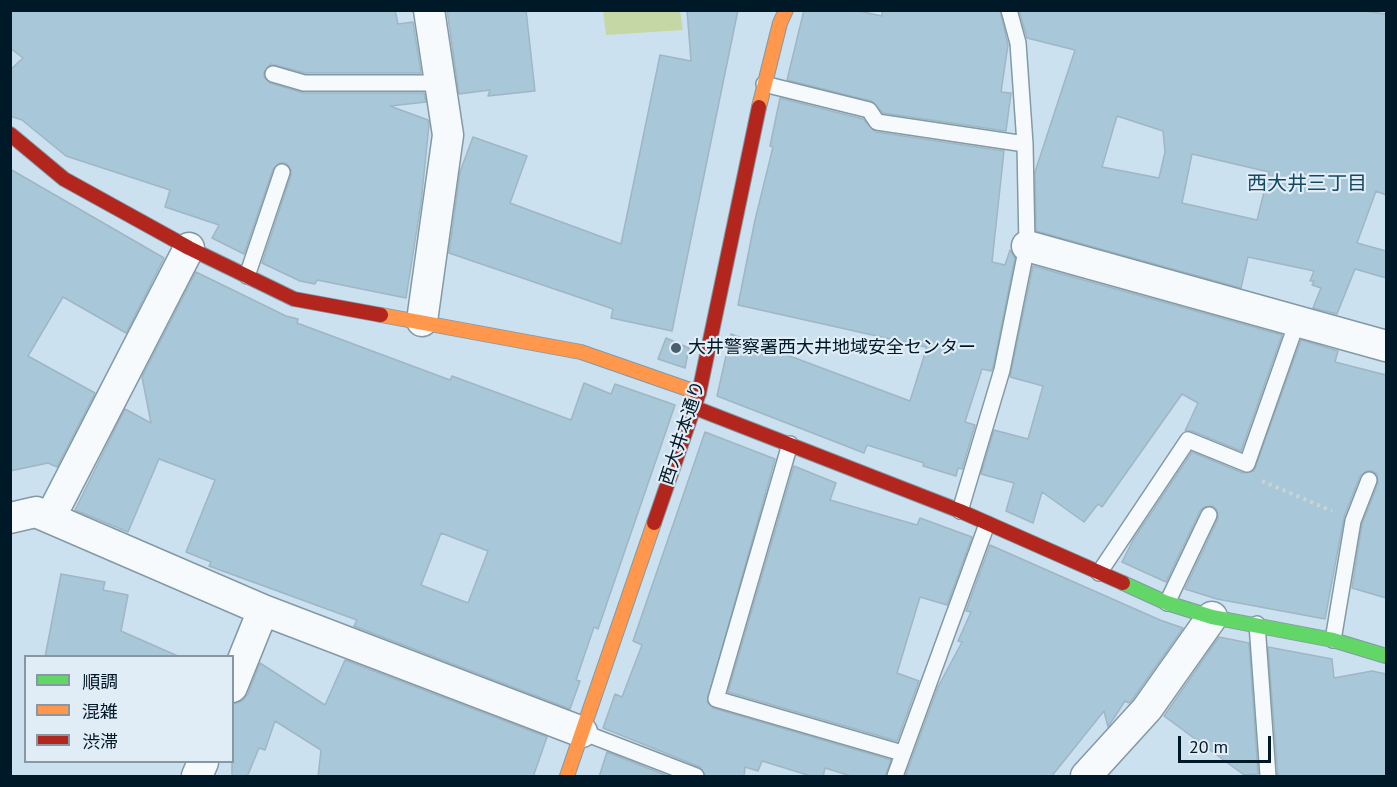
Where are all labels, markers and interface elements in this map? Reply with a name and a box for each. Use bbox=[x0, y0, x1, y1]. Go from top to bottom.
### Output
district label: 西大井三丁目 bbox=[1247, 172, 1367, 196]
place label: 大井警察署西大井地域安全センター bbox=[688, 337, 976, 359]
marker: 大井警察署西大井地域安全センター bbox=[669, 341, 683, 355]
street label: 西大井本通り bbox=[656, 378, 710, 488]
legend bbox=[24, 655, 234, 763]
text: 順調 bbox=[82, 670, 118, 693]
text: 混雑 bbox=[82, 700, 118, 723]
scale bar bbox=[1181, 724, 1274, 762]
text: 渋滞 bbox=[82, 730, 118, 753]
text: 20 m bbox=[1189, 735, 1228, 758]

